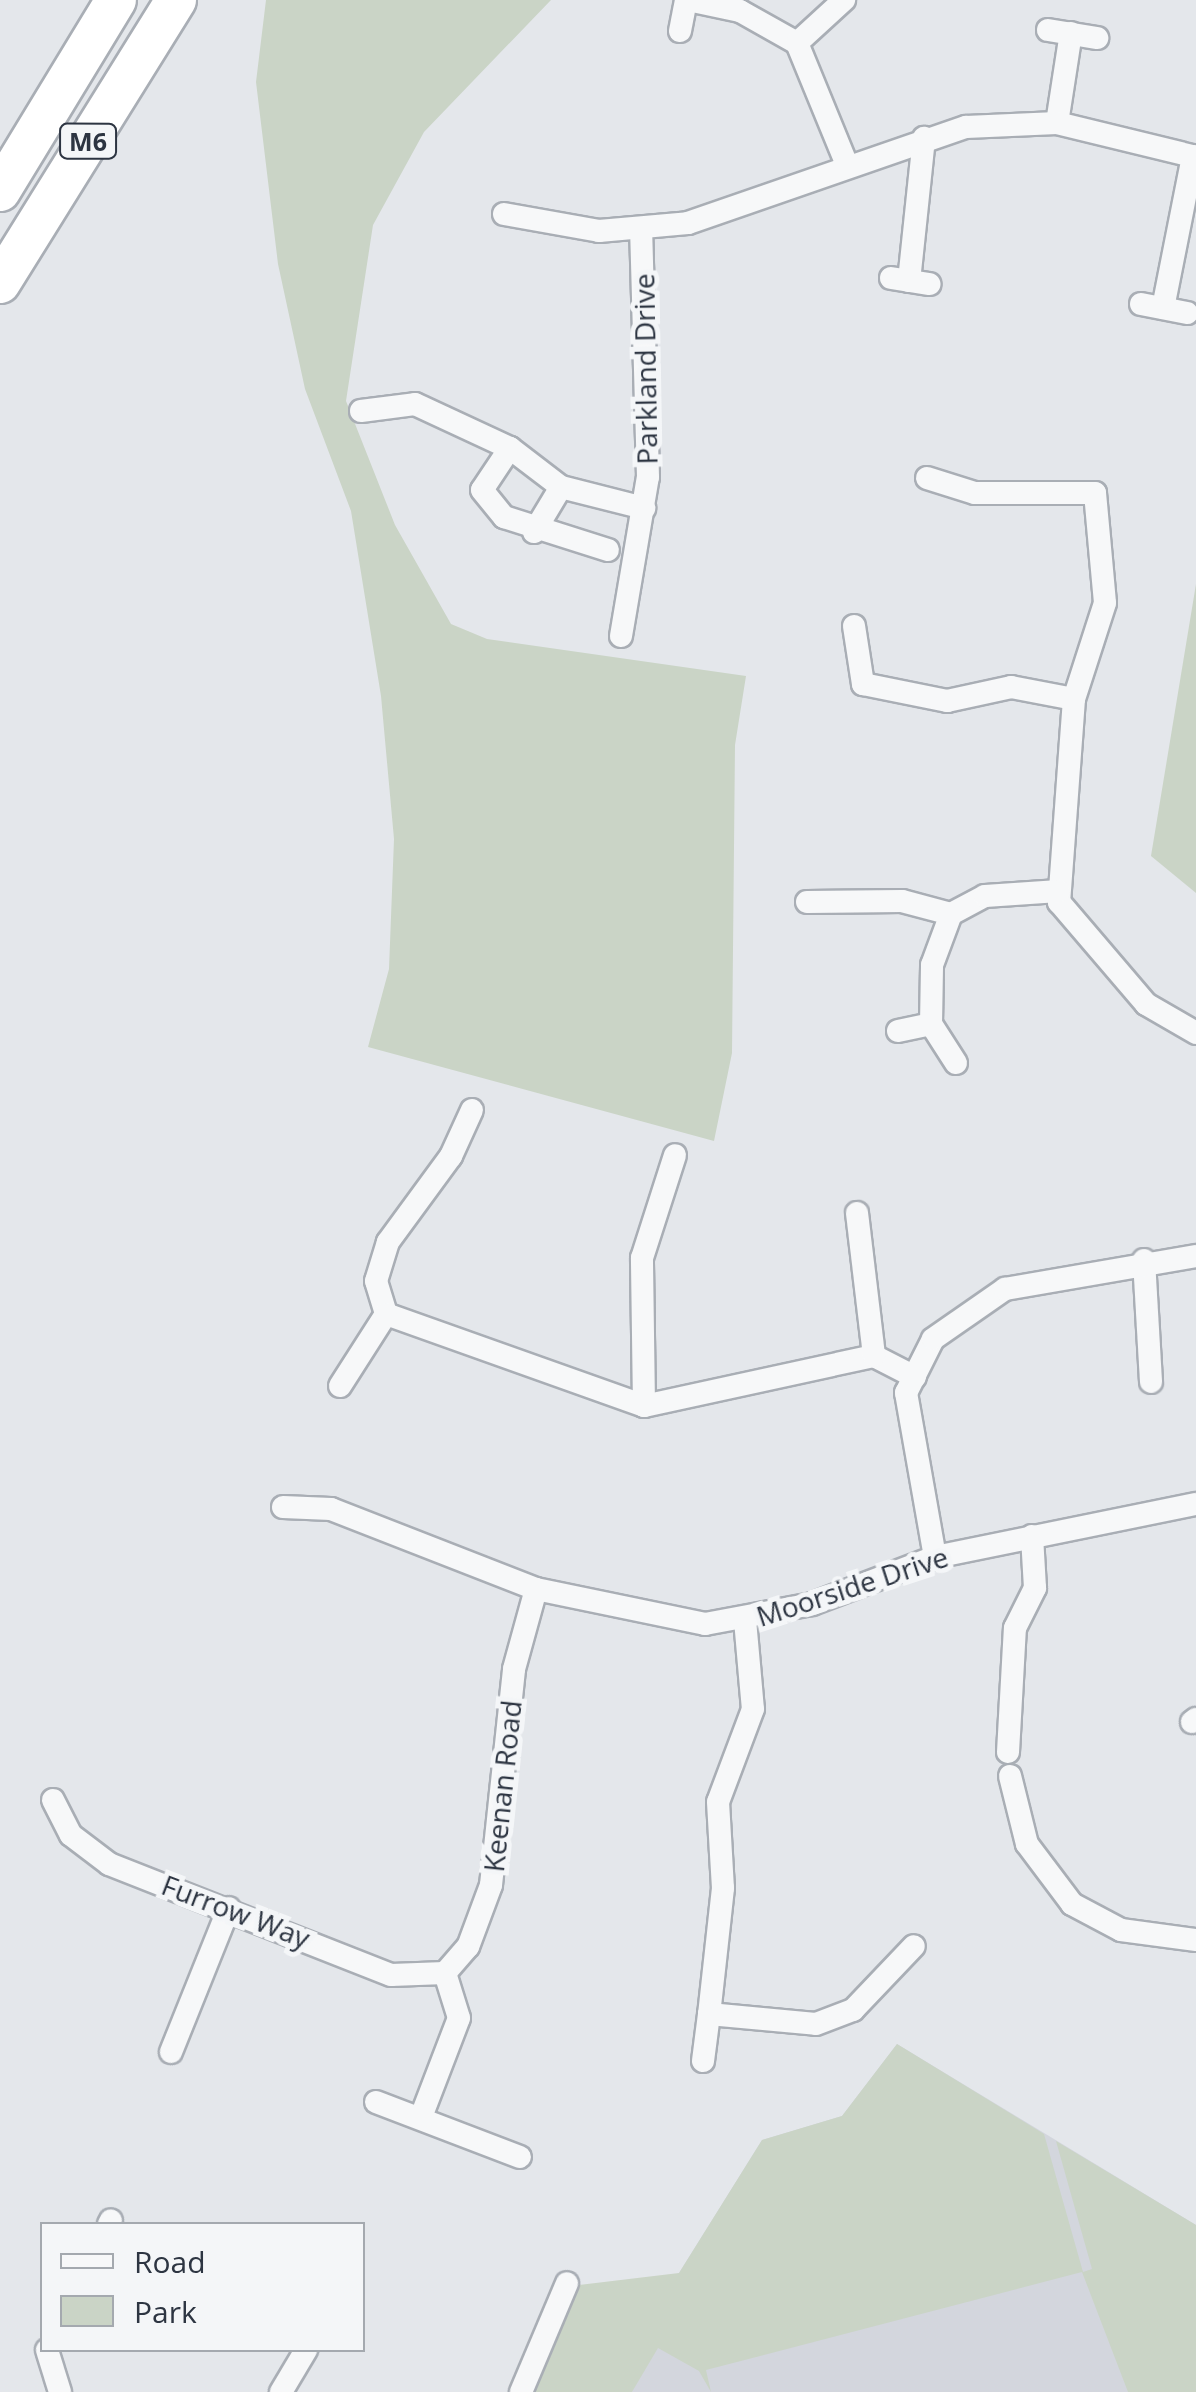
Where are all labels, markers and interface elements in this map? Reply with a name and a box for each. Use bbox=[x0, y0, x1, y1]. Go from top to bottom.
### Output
road number: M6 bbox=[58, 121, 118, 161]
street label: Parkland Drive bbox=[627, 273, 663, 465]
street label: Moorside Drive bbox=[752, 1539, 952, 1633]
street label: Keenan Road bbox=[476, 1698, 528, 1874]
street label: Furrow Way bbox=[157, 1867, 315, 1955]
legend bbox=[40, 2222, 365, 2352]
text: Road bbox=[134, 2241, 206, 2282]
text: Park bbox=[134, 2291, 197, 2332]

